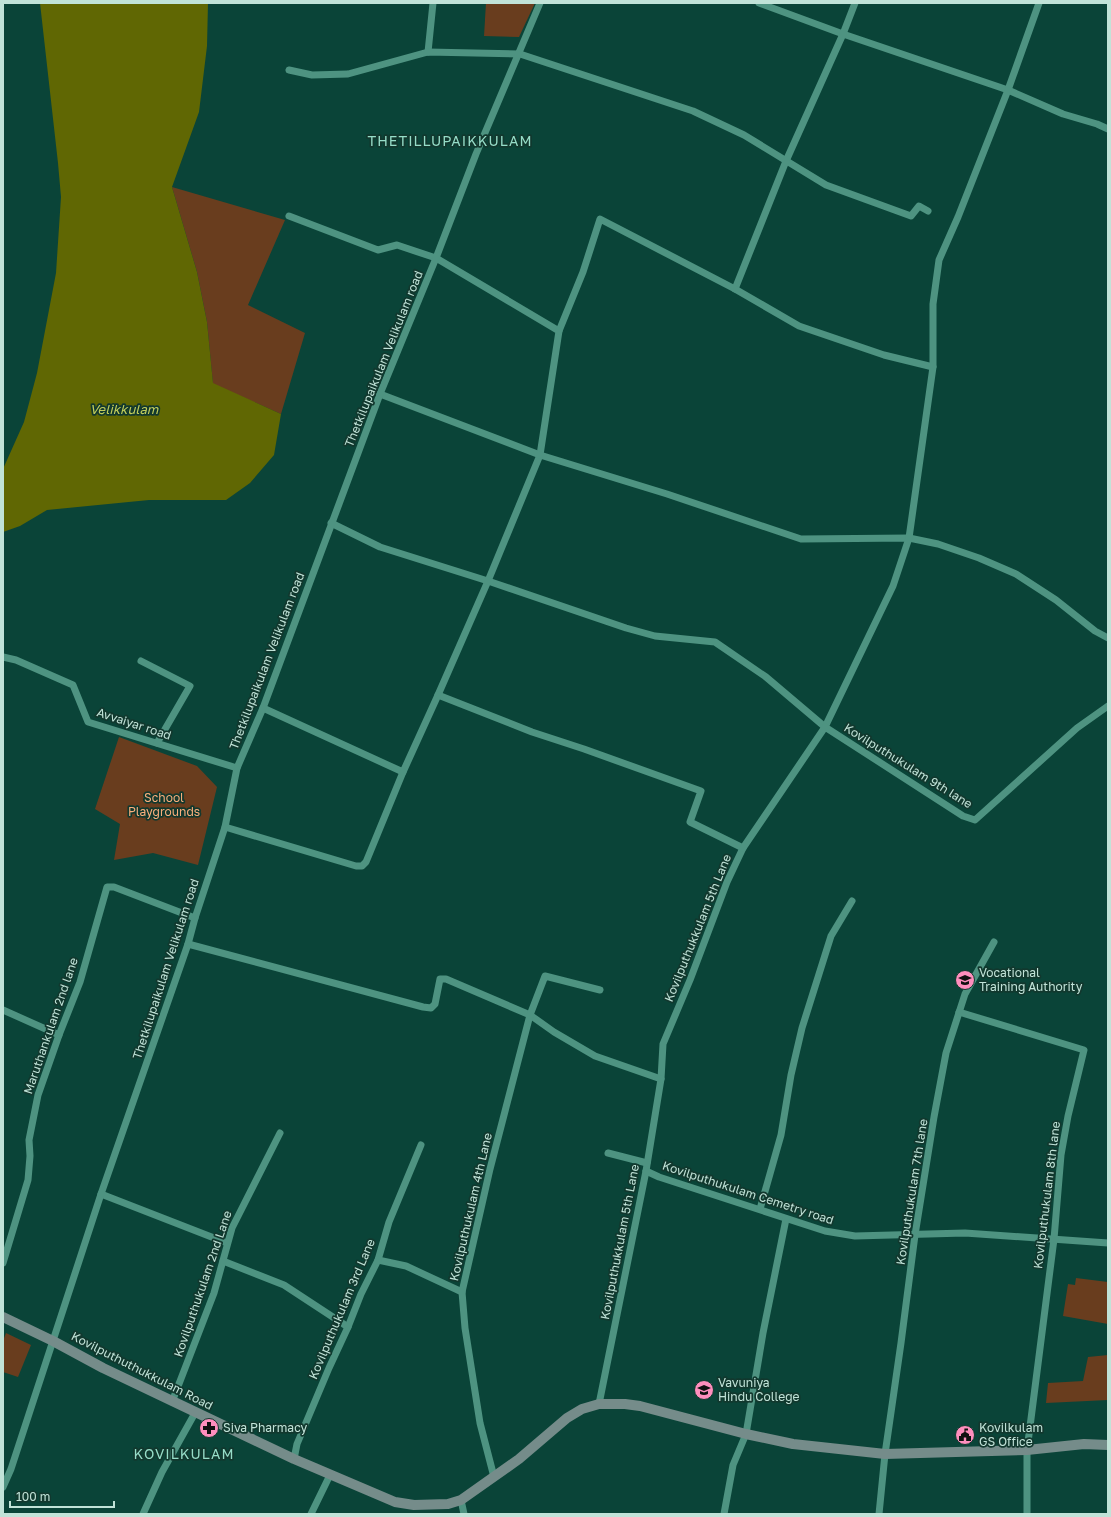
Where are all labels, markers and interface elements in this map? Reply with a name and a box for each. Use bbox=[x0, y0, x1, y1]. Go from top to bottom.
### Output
district label: THETILLUPAIKKULAM bbox=[367, 132, 533, 149]
street label: Thetkilupaikulam Velikulam road bbox=[341, 268, 426, 449]
water label: Velikkulam bbox=[90, 401, 159, 417]
street label: Thetkilupaikulam Velikulam road bbox=[226, 570, 307, 752]
street label: Avvaiyar road bbox=[95, 704, 173, 743]
street label: Kovilputhukulam 9th lane bbox=[841, 720, 975, 811]
park label: School Playgrounds bbox=[128, 790, 200, 819]
street label: Kovilputhukkulam 5th Lane bbox=[661, 852, 734, 1004]
street label: Thetkilupaikulam Velikulam road bbox=[129, 877, 202, 1061]
street label: Maruthankulam 2nd lane bbox=[20, 956, 81, 1096]
place label: Vocational Training Authority bbox=[979, 965, 1083, 994]
school or university icon: Vocational Training Authority bbox=[954, 969, 976, 991]
street label: Kovilputhukulam 7th lane bbox=[893, 1118, 930, 1266]
street label: Kovilputhukulam 8th lane bbox=[1030, 1120, 1063, 1270]
street label: Kovilputhukulam 4th Lane bbox=[446, 1131, 495, 1282]
street label: Kovilputhukulam Cemetry road bbox=[661, 1158, 836, 1227]
street label: Kovilputhukkulam 5th Lane bbox=[597, 1163, 642, 1321]
street label: Kovilputhukulam 2nd Lane bbox=[170, 1209, 235, 1359]
street label: Kovilputhukulam 3rd Lane bbox=[305, 1236, 378, 1381]
street label: Kovilputhuthukkulam Road bbox=[69, 1328, 215, 1413]
place label: Vavuniya Hindu College bbox=[718, 1375, 800, 1404]
school or university icon: Vavuniya Hindu College bbox=[693, 1379, 715, 1401]
pharmacy icon: Siva Pharmacy bbox=[198, 1417, 220, 1439]
place label: Siva Pharmacy bbox=[223, 1420, 307, 1435]
place label: Kovilkulam GS Office bbox=[979, 1420, 1043, 1449]
public building icon: Kovilkulam GS Office bbox=[954, 1424, 976, 1446]
district label: KOVILKULAM bbox=[134, 1445, 234, 1462]
scale bar bbox=[10, 1483, 114, 1509]
text: 100 m bbox=[16, 1489, 50, 1504]

